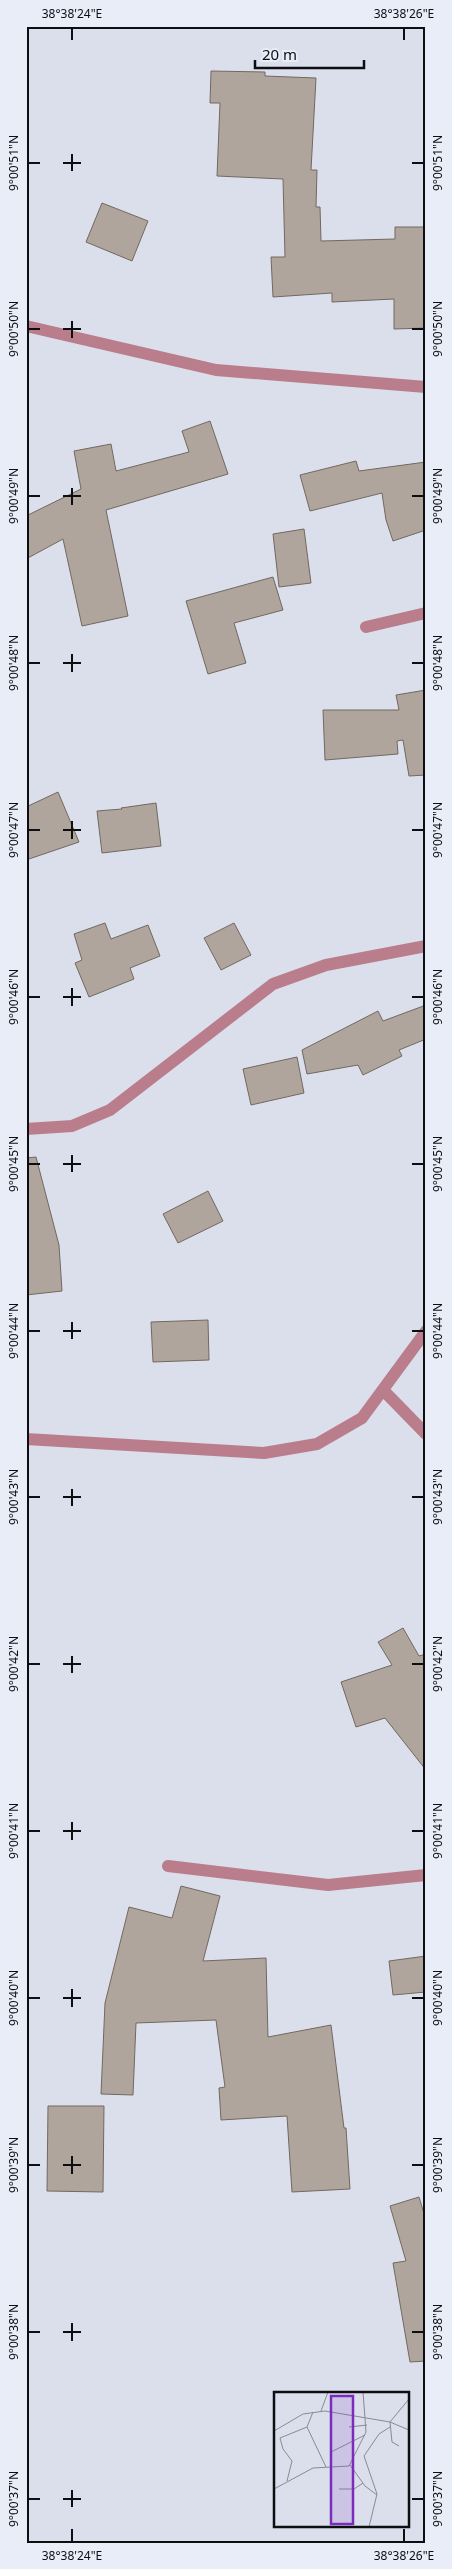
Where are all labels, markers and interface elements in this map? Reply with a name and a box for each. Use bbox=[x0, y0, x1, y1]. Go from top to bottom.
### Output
text: 38°38'24"E bbox=[42, 5, 102, 22]
text: 38°38'26"E bbox=[374, 5, 434, 22]
scale bar bbox=[255, 38, 363, 70]
text: 20 m bbox=[262, 44, 297, 64]
text: 9°00'51"N bbox=[5, 135, 22, 191]
text: 9°00'51"N bbox=[429, 135, 446, 191]
text: 9°00'50"N bbox=[5, 301, 22, 357]
text: 9°00'50"N bbox=[429, 301, 446, 357]
text: 9°00'49"N bbox=[5, 468, 22, 524]
text: 9°00'49"N bbox=[429, 468, 446, 524]
text: 9°00'48"N bbox=[5, 635, 22, 691]
text: 9°00'48"N bbox=[429, 635, 446, 691]
text: 9°00'47"N bbox=[5, 802, 22, 858]
text: 9°00'47"N bbox=[429, 802, 446, 858]
text: 9°00'46"N bbox=[5, 969, 22, 1025]
text: 9°00'46"N bbox=[429, 969, 446, 1025]
text: 9°00'45"N bbox=[5, 1136, 22, 1192]
text: 9°00'45"N bbox=[429, 1136, 446, 1192]
text: 9°00'44"N bbox=[5, 1303, 22, 1359]
text: 9°00'44"N bbox=[429, 1303, 446, 1359]
text: 9°00'43"N bbox=[5, 1469, 22, 1525]
text: 9°00'43"N bbox=[429, 1469, 446, 1525]
text: 9°00'42"N bbox=[5, 1636, 22, 1692]
text: 9°00'42"N bbox=[429, 1636, 446, 1692]
text: 9°00'41"N bbox=[5, 1803, 22, 1859]
text: 9°00'41"N bbox=[429, 1803, 446, 1859]
text: 9°00'40"N bbox=[5, 1970, 22, 2026]
text: 9°00'40"N bbox=[429, 1970, 446, 2026]
text: 9°00'39"N bbox=[5, 2137, 22, 2193]
text: 9°00'39"N bbox=[429, 2137, 446, 2193]
text: 9°00'38"N bbox=[5, 2304, 22, 2360]
text: 9°00'38"N bbox=[429, 2304, 446, 2360]
inset map bbox=[274, 2392, 410, 2526]
text: 9°00'37"N bbox=[5, 2471, 22, 2527]
text: 9°00'37"N bbox=[429, 2471, 446, 2527]
text: 38°38'24"E bbox=[42, 2547, 102, 2564]
text: 38°38'26"E bbox=[374, 2547, 434, 2564]

